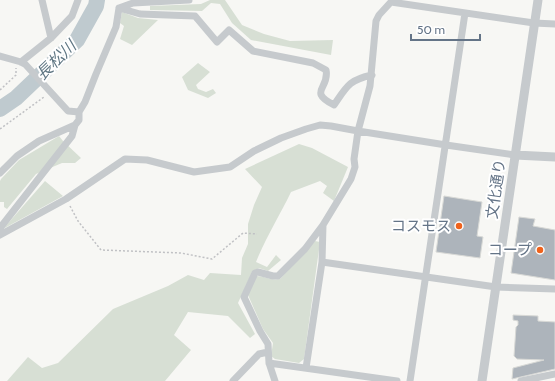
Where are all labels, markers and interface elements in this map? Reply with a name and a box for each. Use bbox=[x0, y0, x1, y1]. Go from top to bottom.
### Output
scale bar bbox=[411, 16, 480, 42]
text: 50 m bbox=[417, 22, 445, 37]
water label: 長松川 bbox=[32, 35, 81, 84]
street label: 文化通り bbox=[483, 158, 509, 220]
place label: コスモス bbox=[391, 217, 451, 235]
marker: コスモス bbox=[454, 221, 464, 231]
place label: コープ bbox=[488, 241, 532, 259]
marker: コープ bbox=[535, 245, 545, 255]

